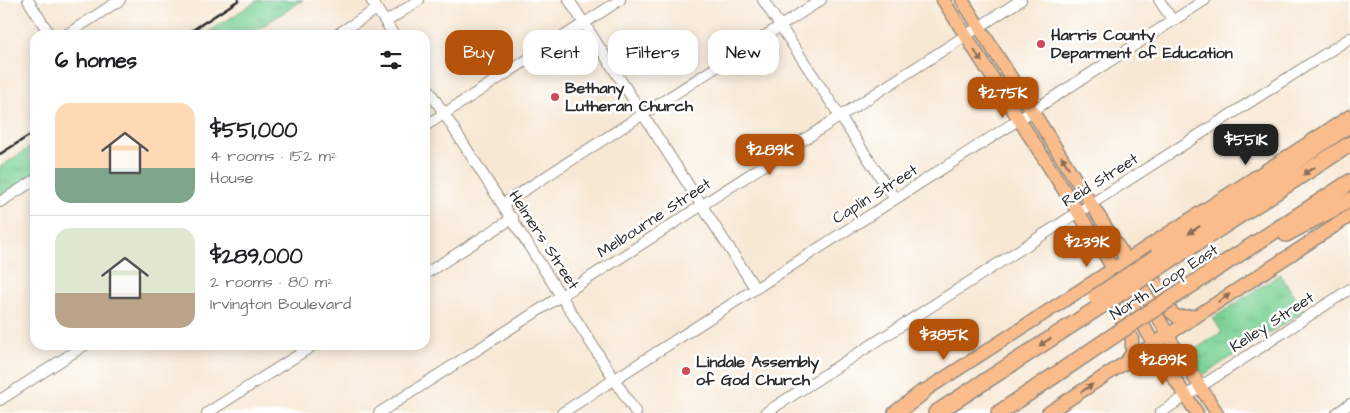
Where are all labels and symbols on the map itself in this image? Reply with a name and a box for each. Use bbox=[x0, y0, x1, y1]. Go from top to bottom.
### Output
place label: Harris County Deparment of Education bbox=[1051, 24, 1233, 64]
marker: Harris County Deparment of Education bbox=[1035, 38, 1047, 50]
one-way arrow bbox=[974, 49, 983, 62]
pin: $275K bbox=[968, 76, 1038, 119]
place label: Bethany Lutheran Church bbox=[565, 77, 694, 117]
marker: Bethany Lutheran Church bbox=[549, 91, 561, 103]
pin: $551K bbox=[1211, 124, 1281, 166]
pin: $289K bbox=[735, 134, 805, 176]
street label: Reid Street bbox=[1058, 147, 1143, 212]
one-way arrow bbox=[1060, 156, 1069, 169]
street label: Caplin Street bbox=[828, 159, 922, 229]
one-way arrow bbox=[1302, 166, 1316, 175]
street label: Melbourne Street bbox=[593, 173, 716, 263]
street label: Helmers Street bbox=[504, 186, 585, 294]
one-way arrow bbox=[1188, 225, 1201, 235]
pin: $239K bbox=[1052, 226, 1122, 268]
street label: North Loop East bbox=[1106, 238, 1223, 325]
street label: Kelley Street bbox=[1226, 286, 1319, 358]
one-way arrow bbox=[1217, 294, 1230, 303]
pin: $385K bbox=[909, 318, 979, 361]
one-way arrow bbox=[1039, 338, 1052, 347]
pin: $289K bbox=[1128, 344, 1198, 386]
place label: Lindale Assembly of God Church bbox=[696, 351, 819, 391]
marker: Lindale Assembly of God Church bbox=[680, 365, 692, 377]
one-way arrow bbox=[1081, 383, 1094, 392]

